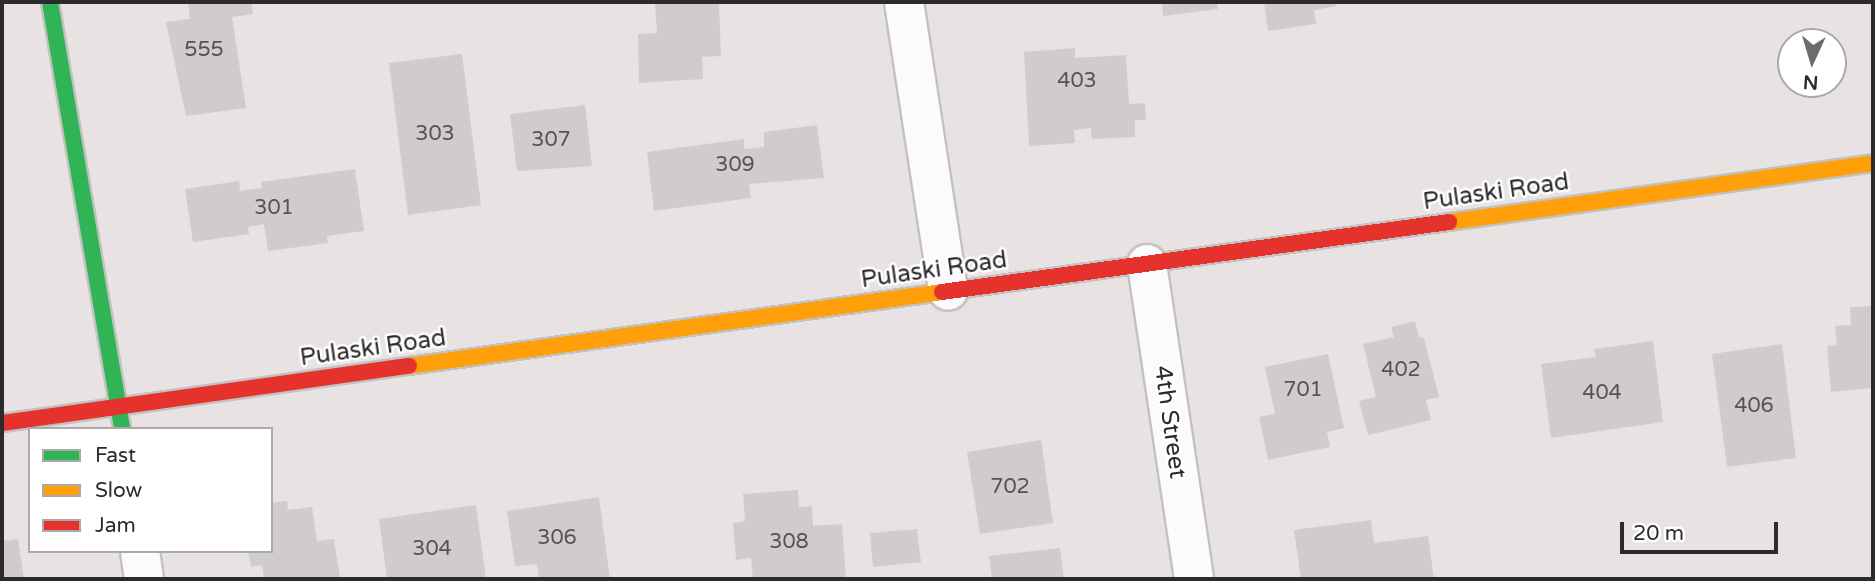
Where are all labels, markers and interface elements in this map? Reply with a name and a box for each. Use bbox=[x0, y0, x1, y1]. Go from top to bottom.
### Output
north arrow bbox=[1777, 28, 1847, 98]
house number: 555 bbox=[184, 37, 224, 63]
house number: 403 bbox=[1057, 68, 1097, 94]
text: N bbox=[1802, 70, 1819, 93]
house number: 303 bbox=[415, 121, 455, 147]
house number: 307 bbox=[531, 127, 571, 153]
house number: 309 bbox=[715, 152, 755, 178]
street label: Pulaski Road bbox=[1421, 167, 1571, 217]
house number: 301 bbox=[254, 195, 294, 221]
street label: Pulaski Road bbox=[859, 245, 1009, 295]
street label: Pulaski Road bbox=[298, 323, 448, 373]
house number: 402 bbox=[1381, 357, 1421, 383]
street label: 4th Street bbox=[1148, 364, 1192, 480]
house number: 701 bbox=[1283, 377, 1323, 403]
house number: 404 bbox=[1582, 380, 1622, 406]
house number: 406 bbox=[1734, 393, 1774, 419]
legend bbox=[28, 427, 273, 553]
text: Fast bbox=[95, 443, 136, 468]
house number: 702 bbox=[990, 474, 1030, 500]
text: Slow bbox=[95, 478, 142, 503]
scale bar bbox=[1623, 508, 1780, 552]
text: Jam bbox=[95, 513, 136, 538]
text: 20 m bbox=[1633, 521, 1684, 546]
house number: 306 bbox=[537, 525, 577, 551]
house number: 308 bbox=[769, 529, 809, 555]
house number: 304 bbox=[412, 536, 452, 562]

